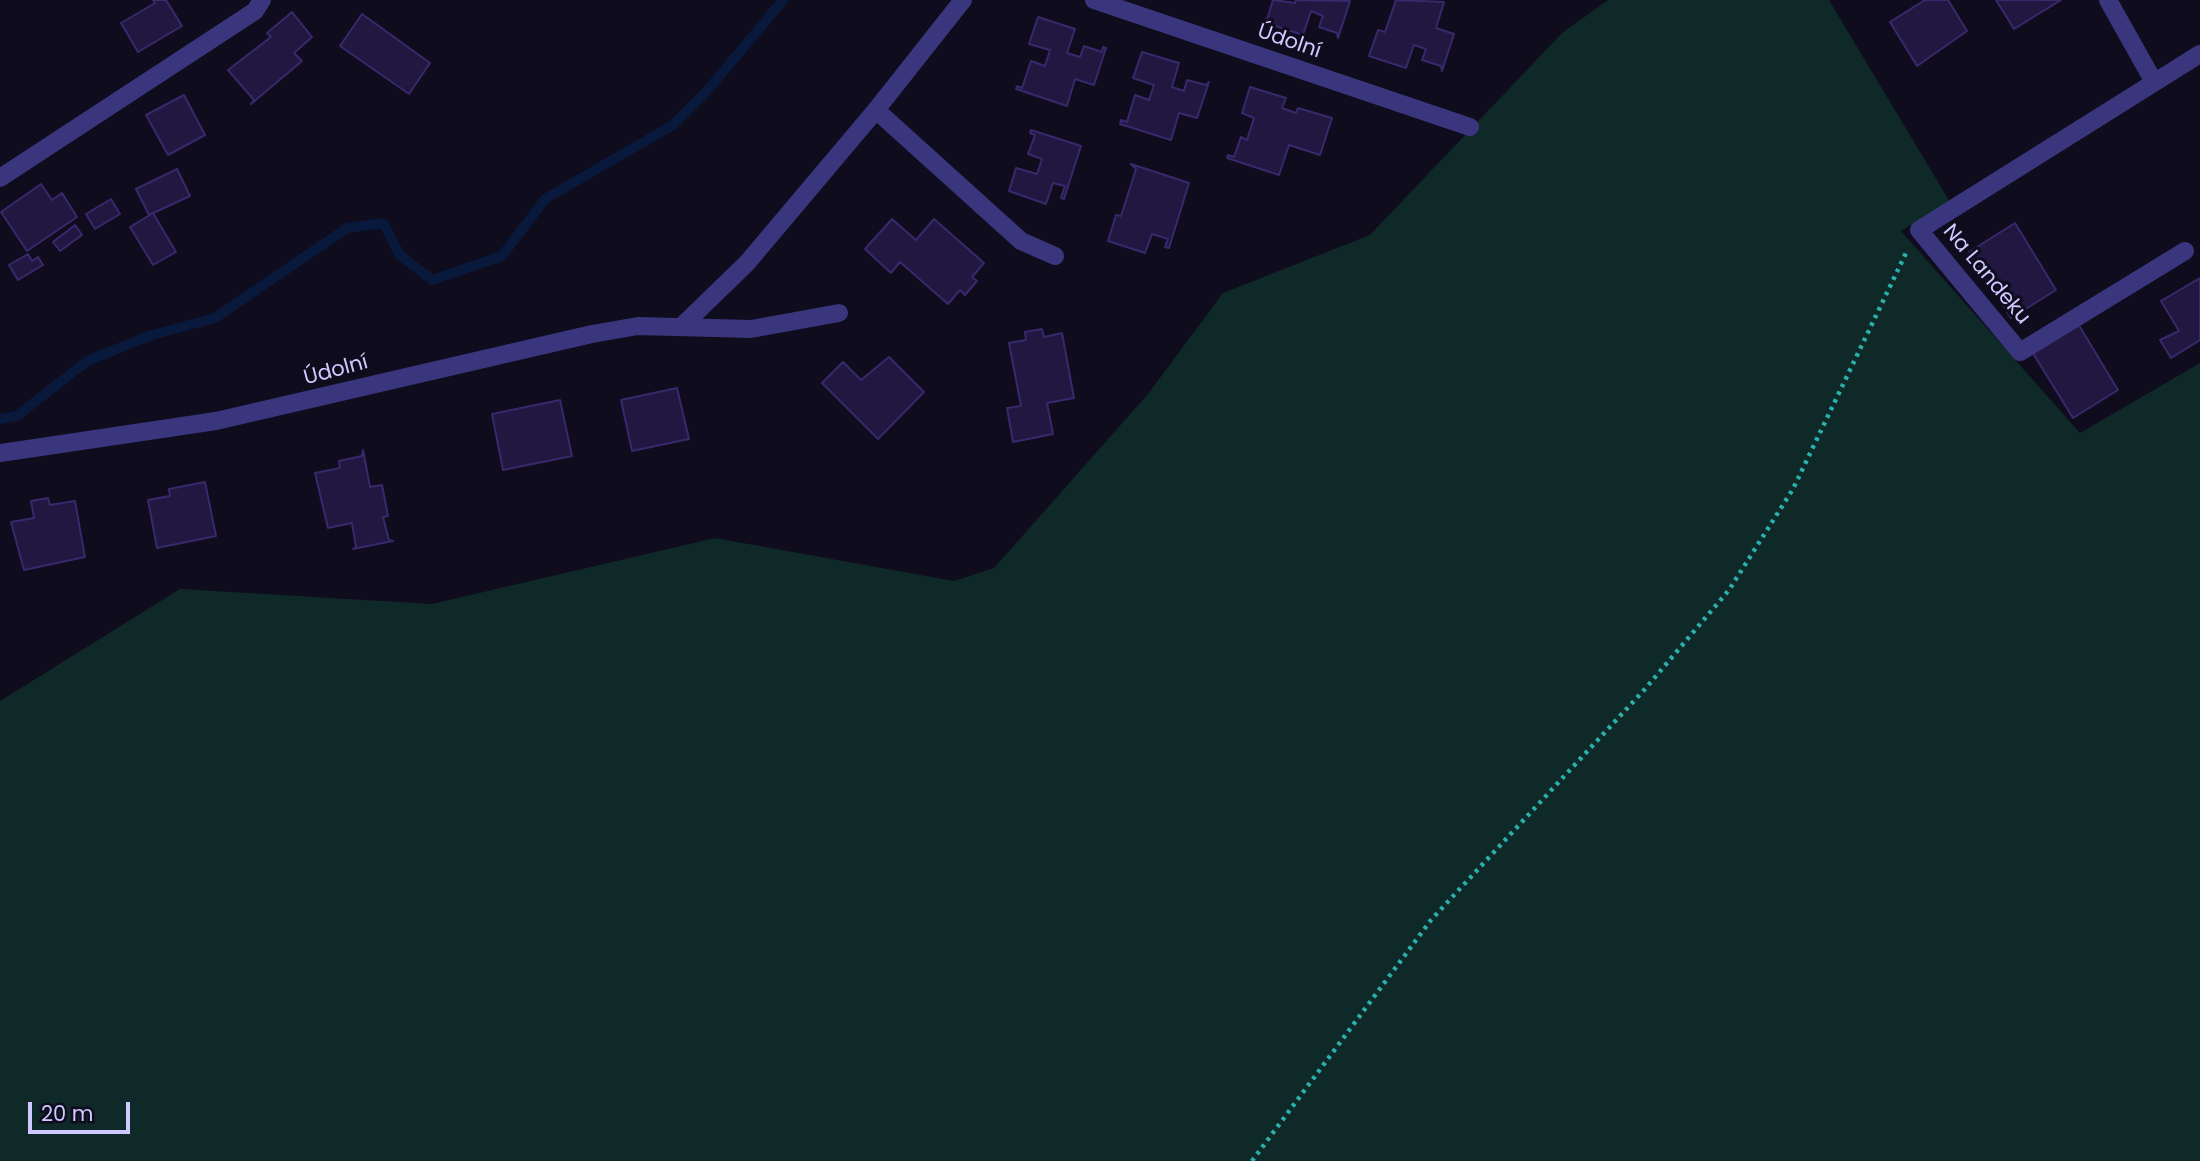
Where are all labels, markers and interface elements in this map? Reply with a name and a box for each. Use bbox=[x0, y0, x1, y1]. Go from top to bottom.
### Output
street label: Údolní bbox=[1254, 19, 1324, 65]
street label: Na Landeku bbox=[1937, 220, 2035, 330]
street label: Údolní bbox=[301, 350, 371, 392]
scale bar bbox=[32, 1088, 133, 1132]
text: 20 m bbox=[41, 1099, 94, 1128]

